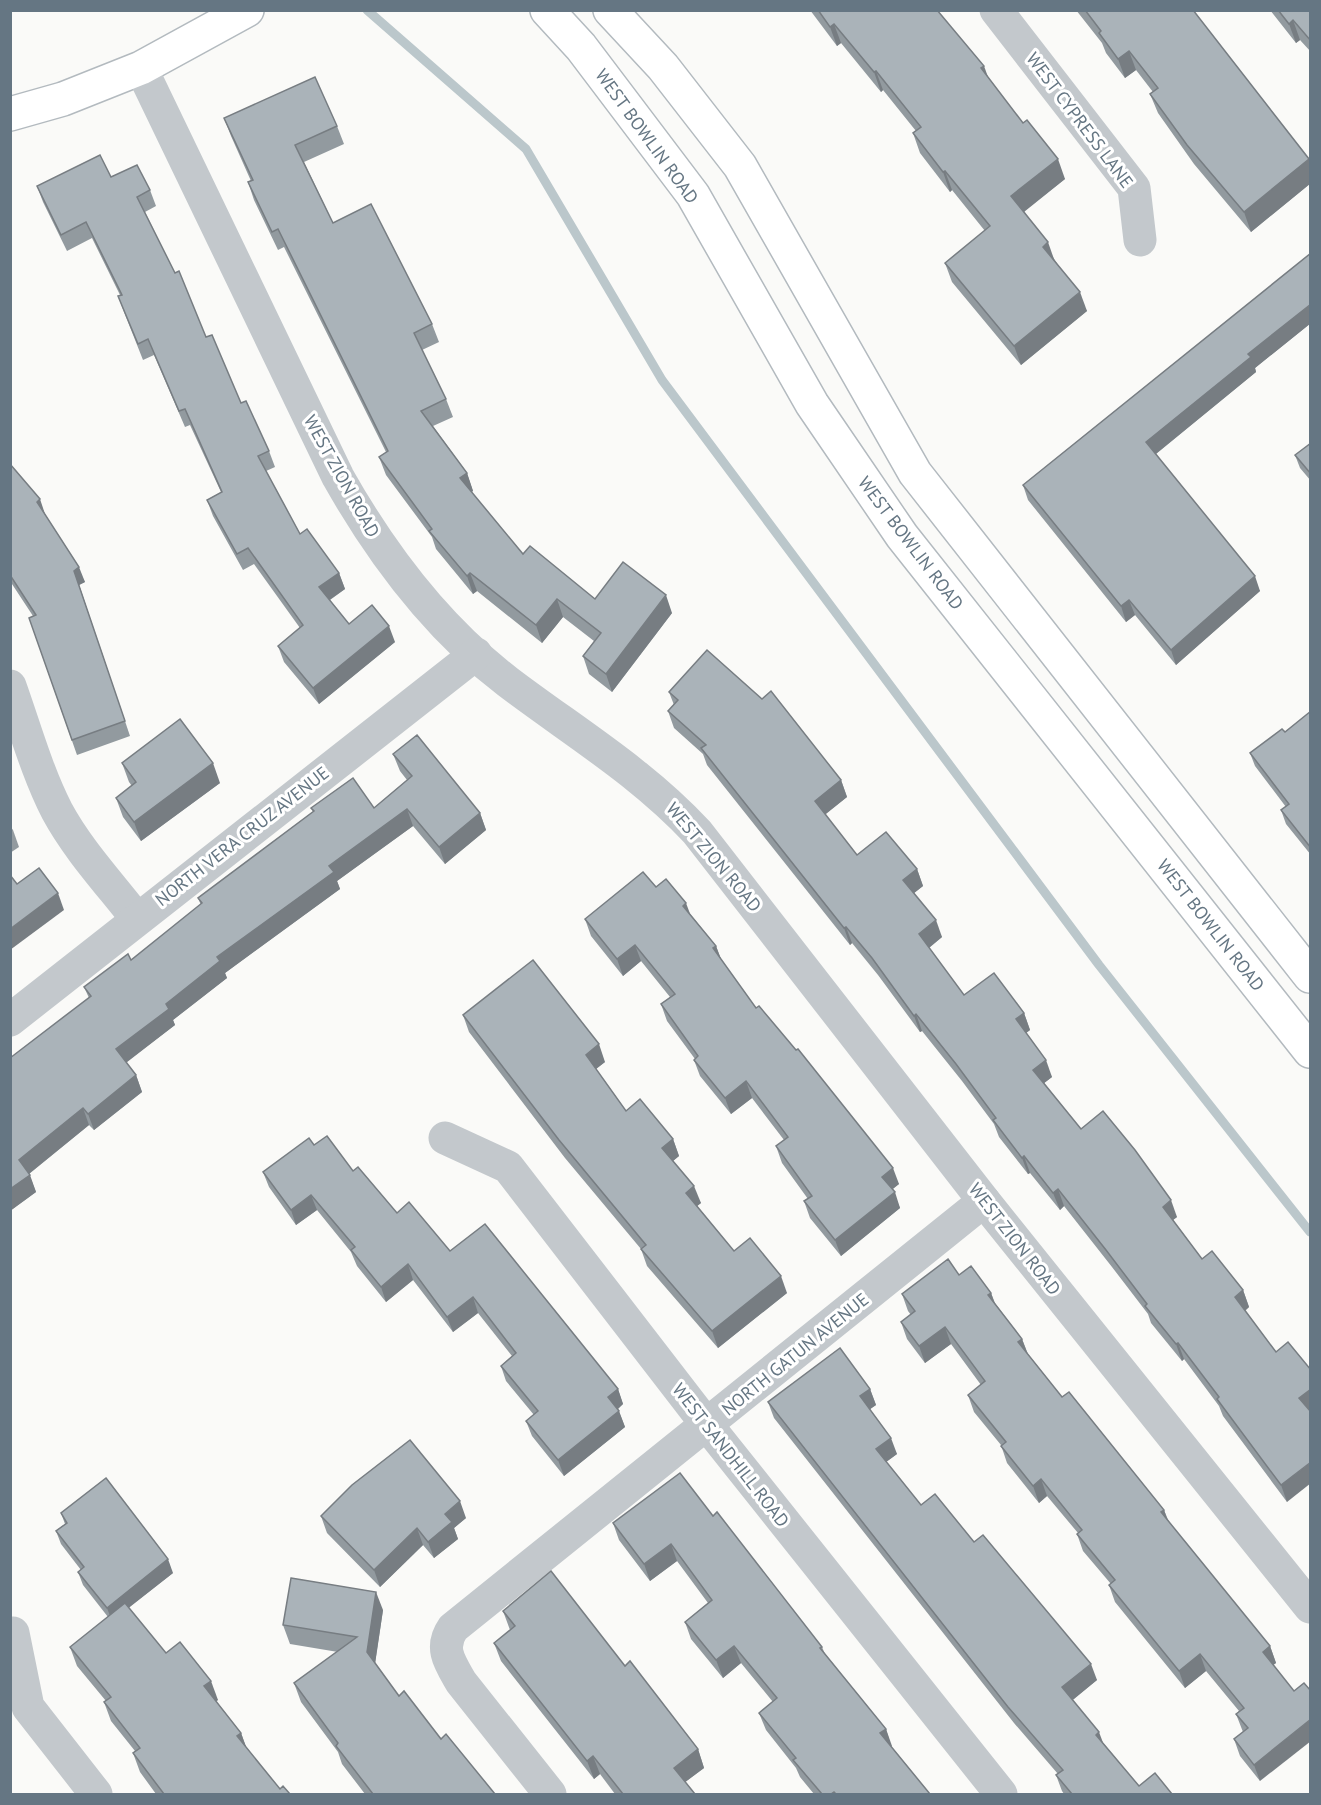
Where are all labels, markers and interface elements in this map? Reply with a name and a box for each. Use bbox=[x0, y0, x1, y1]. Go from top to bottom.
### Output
street label: WEST CYPRESS LANE bbox=[1021, 48, 1139, 192]
street label: WEST BOWLIN ROAD bbox=[590, 64, 704, 208]
street label: WEST ZION ROAD bbox=[299, 411, 385, 541]
street label: WEST BOWLIN ROAD bbox=[853, 472, 969, 614]
street label: NORTH VERA CRUZ AVENUE bbox=[151, 761, 333, 911]
street label: WEST ZION ROAD bbox=[661, 797, 767, 917]
street label: WEST BOWLIN ROAD bbox=[1152, 854, 1270, 996]
street label: WEST ZION ROAD bbox=[964, 1178, 1066, 1300]
street label: NORTH GATUN AVENUE bbox=[717, 1288, 873, 1420]
street label: WEST SANDHILL ROAD bbox=[668, 1378, 794, 1532]

